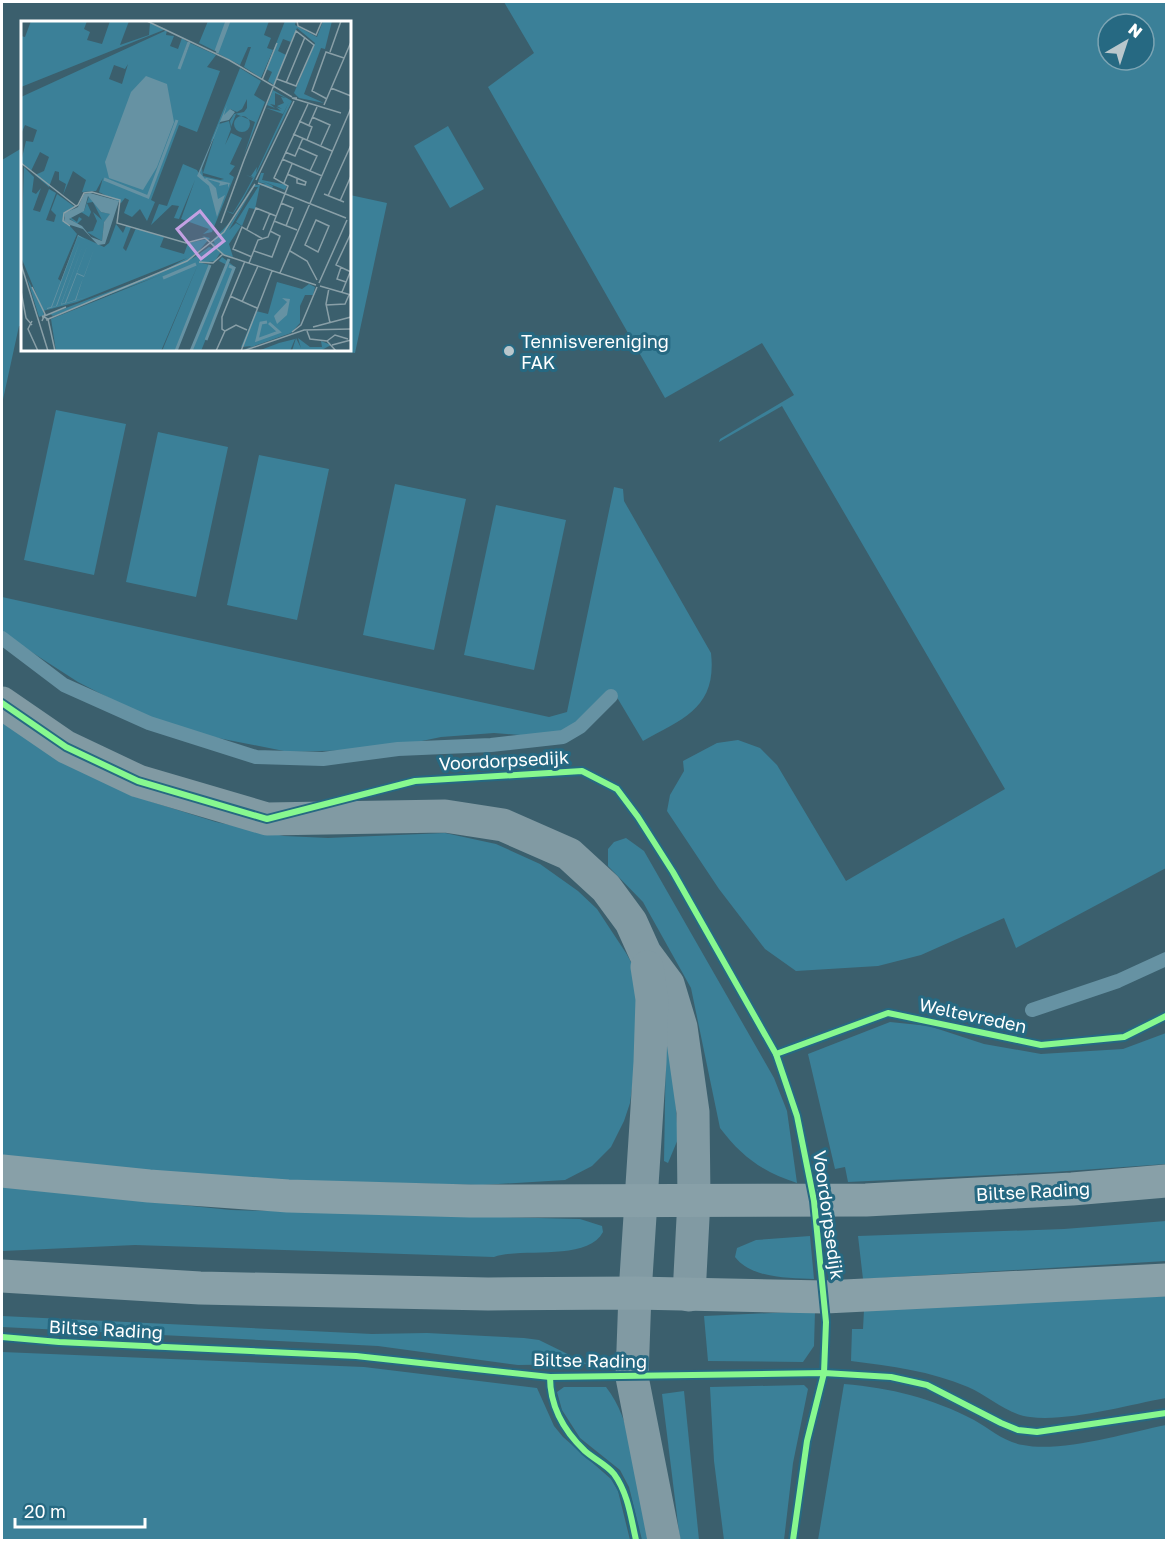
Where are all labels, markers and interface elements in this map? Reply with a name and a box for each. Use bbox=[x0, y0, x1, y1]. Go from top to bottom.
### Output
north arrow bbox=[1096, 12, 1156, 72]
text: N bbox=[1124, 19, 1146, 42]
inset map bbox=[21, 21, 351, 351]
place label: Tennisvereniging FAK bbox=[521, 330, 669, 373]
marker: Tennisvereniging FAK bbox=[502, 344, 516, 358]
street label: Voordorpsedijk bbox=[438, 746, 570, 774]
street label: Weltevreden bbox=[917, 993, 1029, 1037]
street label: Voordorpsedijk bbox=[809, 1149, 849, 1281]
street label: Biltse Rading bbox=[975, 1177, 1091, 1205]
street label: Biltse Rading bbox=[48, 1315, 164, 1343]
street label: Biltse Rading bbox=[533, 1348, 647, 1372]
scale bar bbox=[15, 1491, 146, 1529]
text: 20 m bbox=[24, 1500, 66, 1522]

